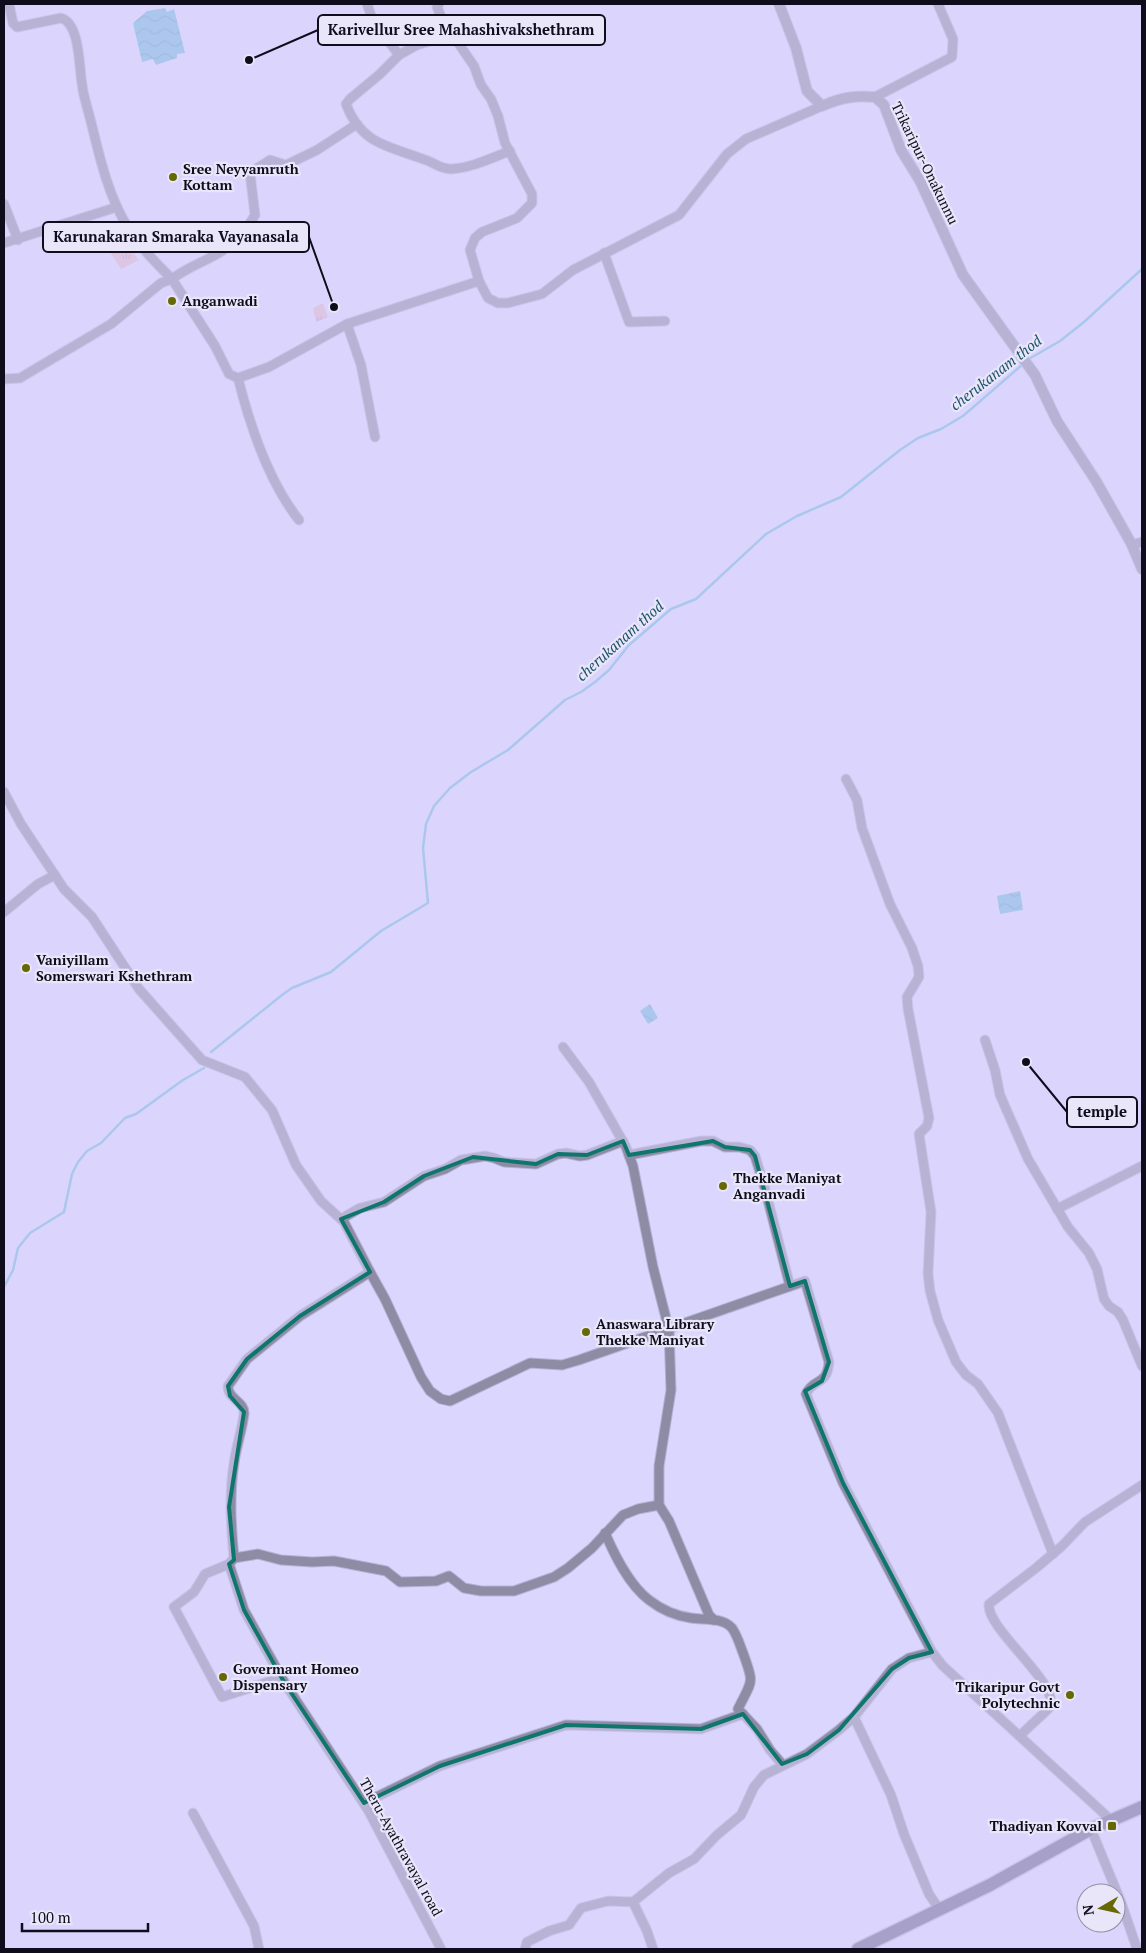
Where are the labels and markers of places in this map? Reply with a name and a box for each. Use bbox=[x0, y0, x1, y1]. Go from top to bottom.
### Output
callout: Karivellur Sree Mahashivakshethram bbox=[318, 15, 605, 45]
place label: Sree Neyyamruth Kottam bbox=[183, 159, 299, 194]
marker: Sree Neyyamruth Kottam bbox=[167, 171, 179, 183]
callout: Karunakaran Smaraka Vayanasala bbox=[43, 222, 309, 252]
place label: Anganwadi bbox=[182, 291, 258, 310]
marker: Anganwadi bbox=[166, 295, 178, 307]
place label: Vaniyillam Somerswari Kshethram bbox=[36, 950, 192, 985]
marker: Vaniyillam Somerswari Kshethram bbox=[20, 962, 32, 974]
callout: temple bbox=[1067, 1097, 1137, 1127]
place label: Thekke Maniyat Anganvadi bbox=[733, 1168, 842, 1203]
marker: Thekke Maniyat Anganvadi bbox=[717, 1180, 729, 1192]
place label: Anaswara Library Thekke Maniyat bbox=[596, 1314, 715, 1349]
marker: Anaswara Library Thekke Maniyat bbox=[580, 1326, 592, 1338]
place label: Govermant Homeo Dispensary bbox=[233, 1659, 359, 1694]
marker: Govermant Homeo Dispensary bbox=[217, 1671, 229, 1683]
place label: Trikaripur Govt Polytechnic bbox=[955, 1677, 1060, 1712]
marker: Trikaripur Govt Polytechnic bbox=[1064, 1689, 1076, 1701]
place label: Thadiyan Kovval bbox=[989, 1816, 1102, 1835]
marker: Thadiyan Kovval bbox=[1106, 1820, 1118, 1832]

